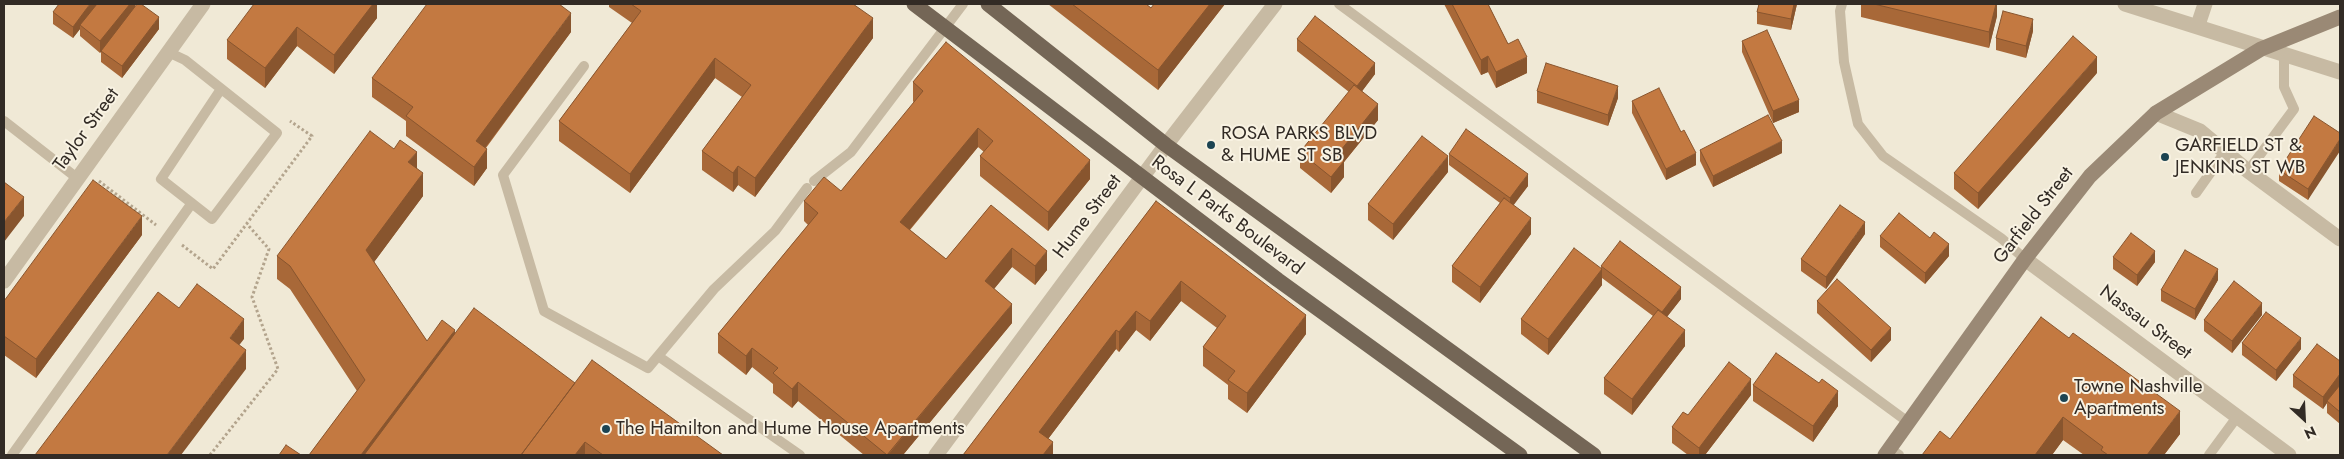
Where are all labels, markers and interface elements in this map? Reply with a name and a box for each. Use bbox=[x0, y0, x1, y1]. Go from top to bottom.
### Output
street label: Taylor Street bbox=[49, 84, 125, 176]
place label: ROSA PARKS BLVD & HUME ST SB bbox=[1221, 123, 1377, 167]
place label: GARFIELD ST & JENKINS ST WB bbox=[2175, 135, 2305, 179]
marker: ROSA PARKS BLVD & HUME ST SB bbox=[1205, 139, 1217, 151]
street label: Rosa L Parks Boulevard bbox=[1146, 151, 1308, 281]
marker: GARFIELD ST & JENKINS ST WB bbox=[2159, 151, 2171, 163]
street label: Garfield Street bbox=[1989, 163, 2079, 269]
street label: Hume Street bbox=[1049, 171, 1127, 263]
street label: Nassau Street bbox=[2094, 281, 2196, 365]
place label: Towne Nashville Apartments bbox=[2074, 376, 2203, 420]
marker: Towne Nashville Apartments bbox=[2058, 392, 2070, 404]
north arrow bbox=[2279, 394, 2329, 444]
place label: The Hamilton and Hume House Apartments bbox=[616, 418, 965, 440]
text: N bbox=[2301, 421, 2320, 444]
marker: The Hamilton and Hume House Apartments bbox=[600, 423, 612, 435]

